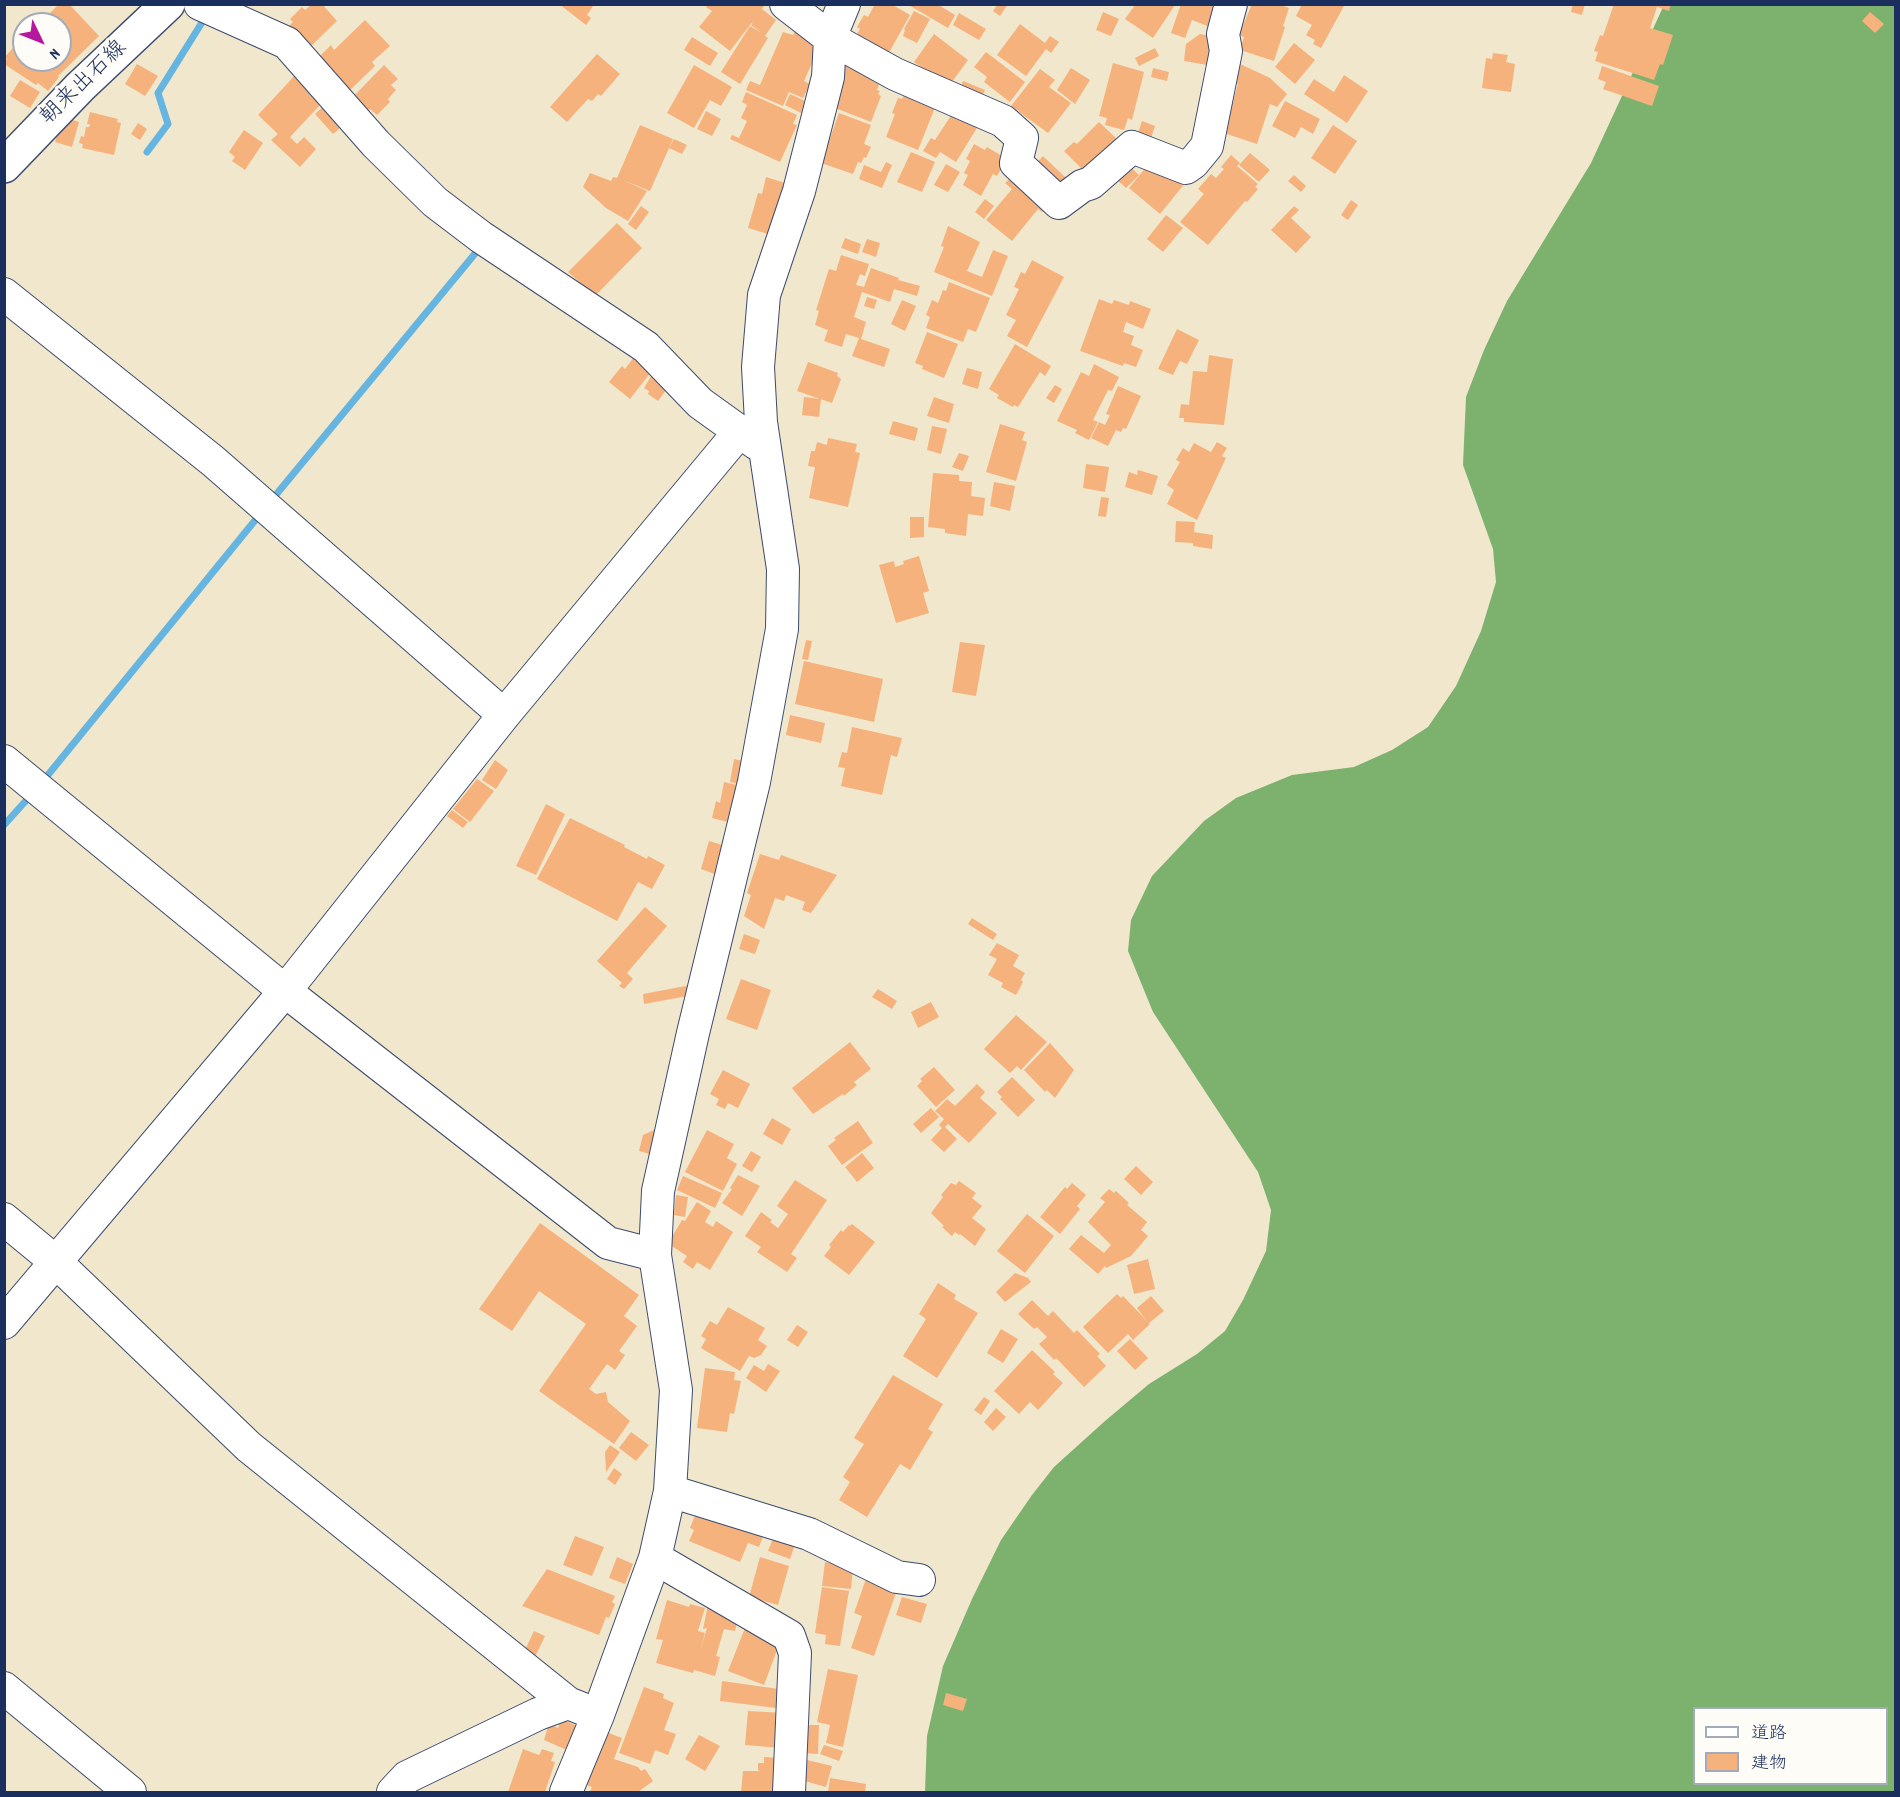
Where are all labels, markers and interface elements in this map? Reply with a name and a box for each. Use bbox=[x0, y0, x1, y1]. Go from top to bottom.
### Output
north arrow bbox=[12, 12, 72, 72]
street label: 朝来出石線 bbox=[36, 36, 134, 132]
text: N bbox=[43, 43, 65, 64]
legend bbox=[1693, 1707, 1888, 1785]
text: 道路 bbox=[1751, 1722, 1787, 1747]
text: 建物 bbox=[1751, 1752, 1787, 1777]

